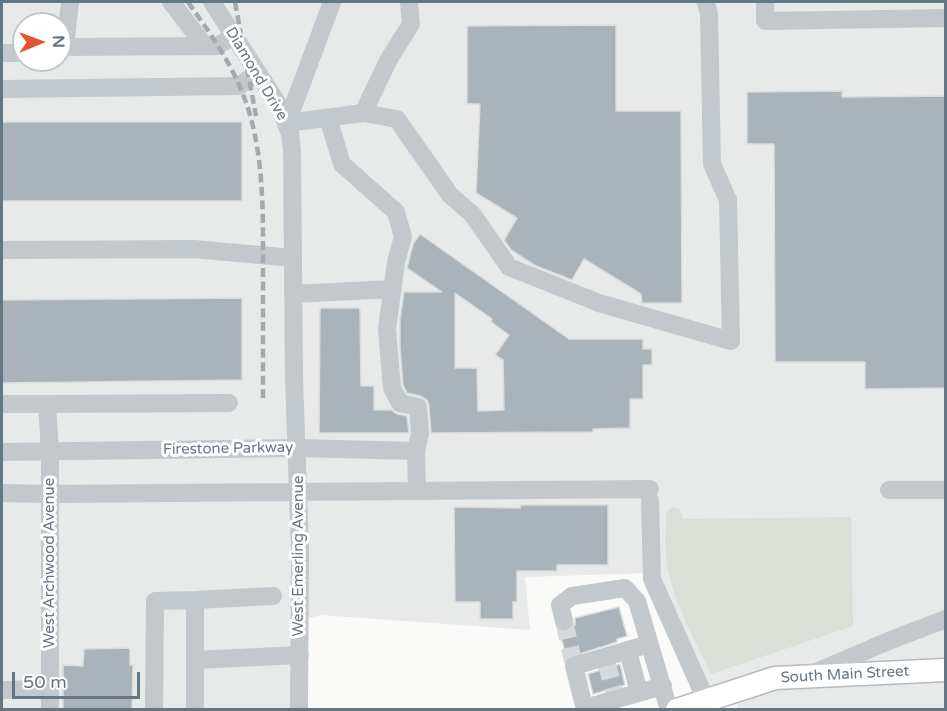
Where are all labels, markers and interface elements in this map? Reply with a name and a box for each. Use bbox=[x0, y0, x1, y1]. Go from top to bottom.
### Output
north arrow bbox=[12, 12, 72, 72]
street label: Diamond Drive bbox=[221, 24, 291, 124]
text: N bbox=[48, 35, 68, 48]
street label: Firestone Parkway bbox=[163, 439, 293, 459]
street label: West Emerling Avenue bbox=[290, 476, 308, 636]
street label: West Archwood Avenue bbox=[41, 478, 59, 648]
scale bar bbox=[15, 660, 142, 698]
street label: South Main Street bbox=[780, 663, 910, 687]
text: 50 m bbox=[23, 671, 67, 693]

